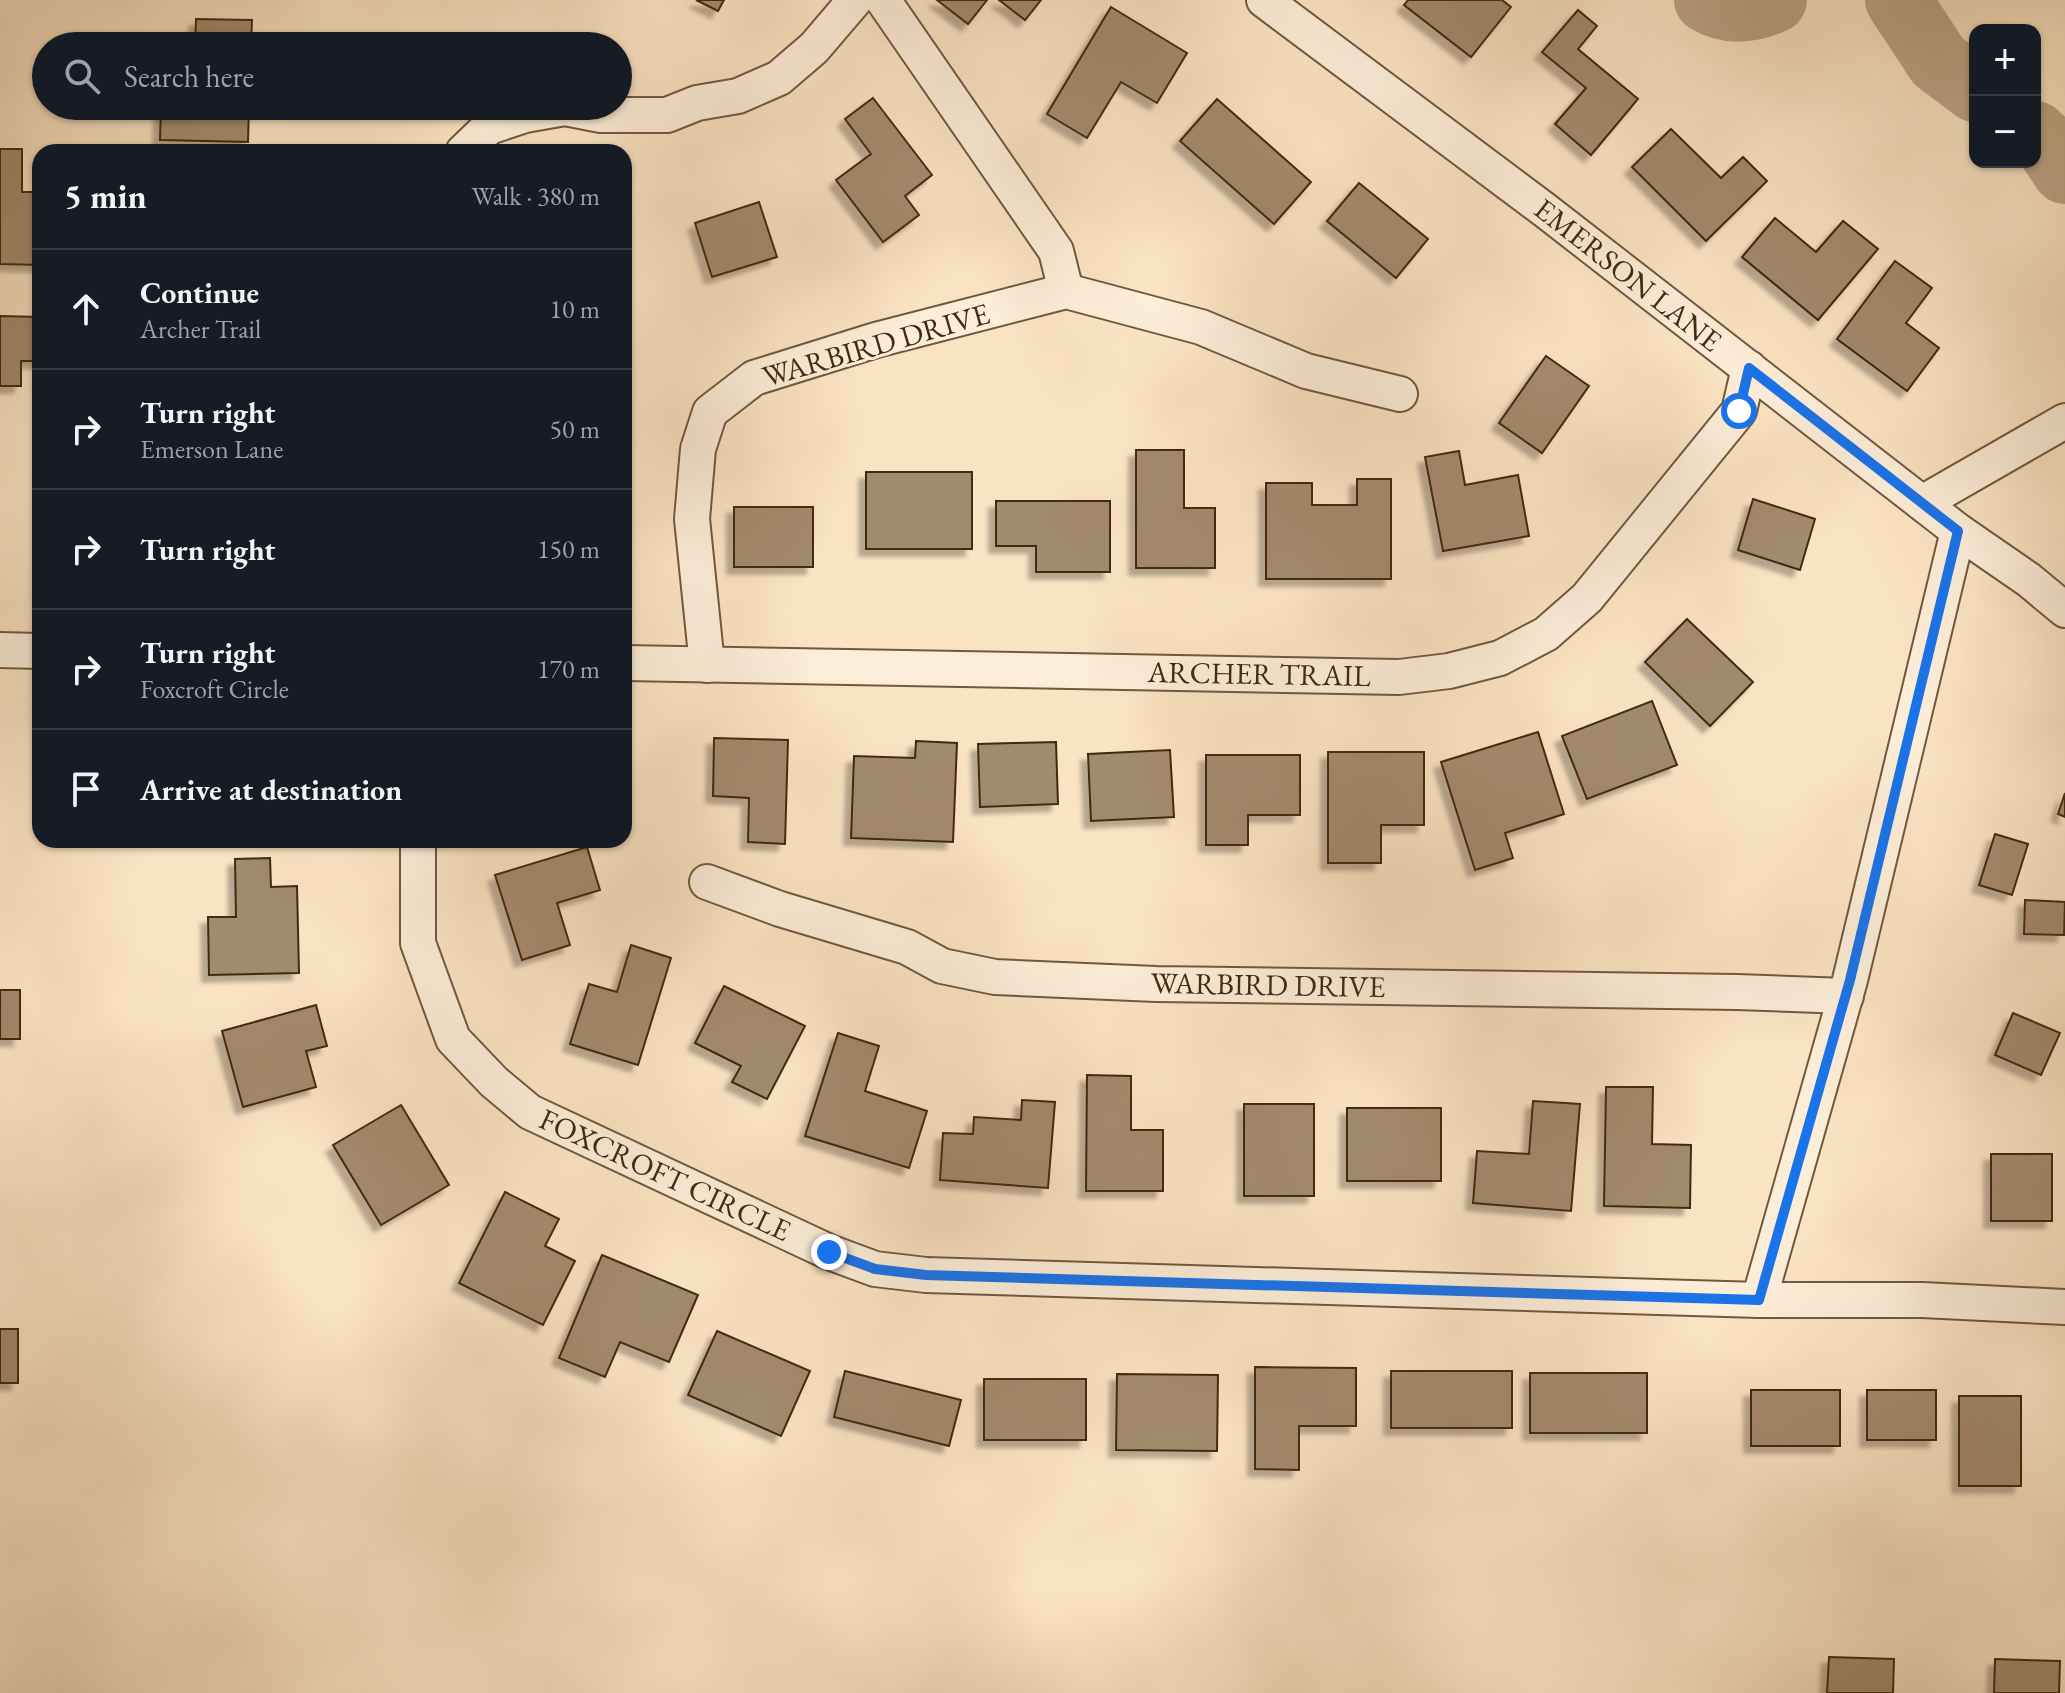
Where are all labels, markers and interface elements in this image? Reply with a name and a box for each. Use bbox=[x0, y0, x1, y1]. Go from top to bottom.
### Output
map controls bbox=[1969, 24, 2041, 168]
button: + bbox=[1969, 24, 2041, 96]
search box bbox=[32, 32, 632, 120]
icon: search bbox=[60, 54, 104, 98]
text: Search here bbox=[124, 57, 254, 96]
button: − bbox=[1969, 96, 2041, 168]
text: 5 min bbox=[64, 174, 147, 218]
text: Walk · 380 m bbox=[472, 179, 600, 213]
street label: EMERSON LANE bbox=[1527, 189, 1730, 360]
text: Continue bbox=[140, 273, 259, 312]
icon: ahead bbox=[64, 287, 108, 331]
text: 10 m bbox=[550, 292, 600, 326]
street label: WARBIRD DRIVE bbox=[758, 293, 994, 396]
text: Archer Trail bbox=[140, 312, 261, 346]
text: Turn right bbox=[140, 393, 276, 432]
route start bbox=[1721, 393, 1757, 429]
icon: right bbox=[64, 407, 108, 451]
text: 50 m bbox=[550, 412, 600, 446]
text: Emerson Lane bbox=[140, 432, 283, 466]
icon: right bbox=[64, 527, 108, 571]
text: Turn right bbox=[140, 530, 276, 569]
text: 150 m bbox=[537, 532, 600, 566]
text: Turn right bbox=[140, 633, 276, 672]
icon: right bbox=[64, 647, 108, 691]
text: 170 m bbox=[537, 652, 600, 686]
street label: ARCHER TRAIL bbox=[1146, 652, 1371, 695]
text: Foxcroft Circle bbox=[140, 672, 289, 706]
icon: arrive bbox=[64, 767, 108, 811]
text: Arrive at destination bbox=[140, 770, 402, 809]
street label: WARBIRD DRIVE bbox=[1150, 963, 1386, 1006]
street label: FOXCROFT CIRCLE bbox=[533, 1099, 797, 1250]
route end bbox=[811, 1234, 847, 1270]

